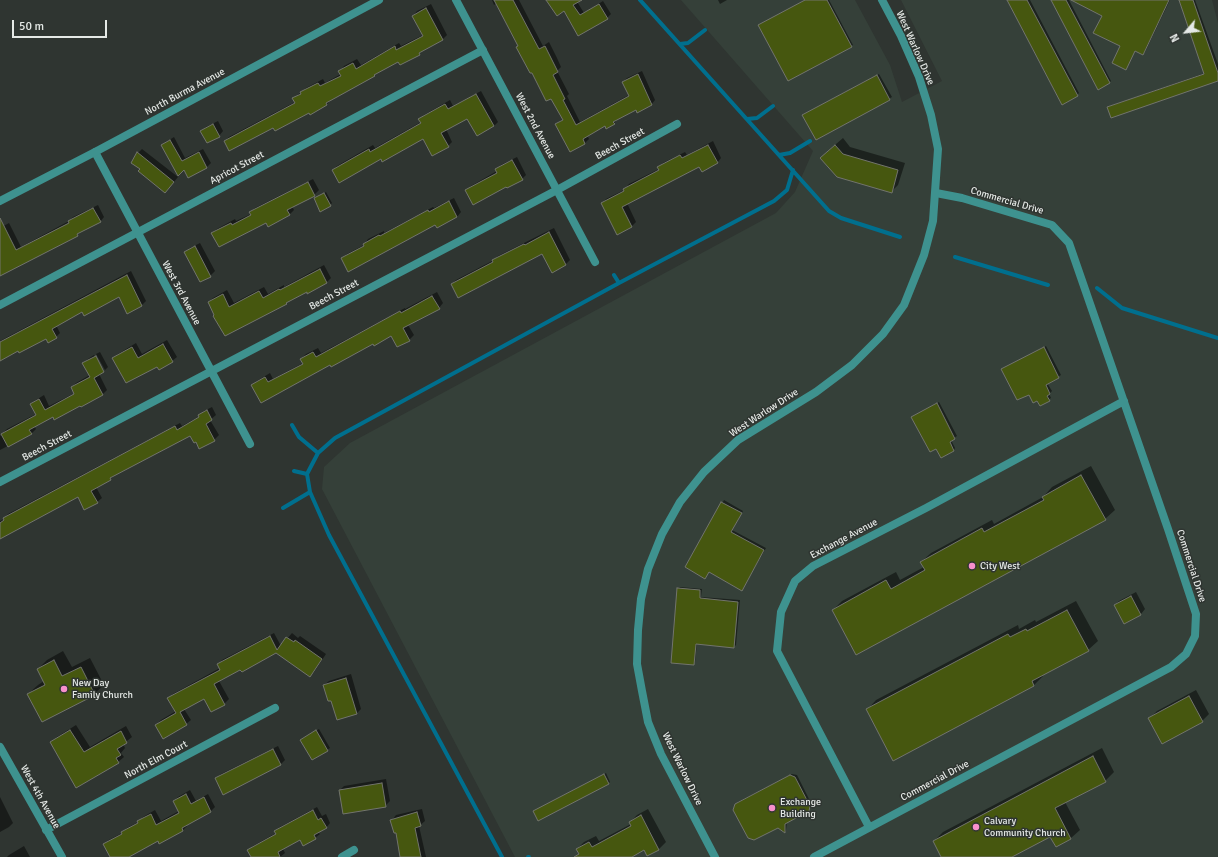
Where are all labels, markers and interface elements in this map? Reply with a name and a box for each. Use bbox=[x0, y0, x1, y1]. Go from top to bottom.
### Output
street label: West Warlow Drive bbox=[893, 9, 937, 87]
scale bar bbox=[14, 12, 109, 38]
north arrow bbox=[1166, 12, 1206, 52]
text: 50 m bbox=[19, 19, 44, 34]
text: N bbox=[1167, 31, 1182, 44]
street label: North Burma Avenue bbox=[143, 66, 227, 118]
street label: West 2nd Avenue bbox=[513, 91, 557, 161]
street label: Beech Street bbox=[593, 126, 647, 162]
street label: Apricot Street bbox=[208, 149, 266, 187]
street label: Commercial Drive bbox=[969, 185, 1045, 217]
street label: West 3rd Avenue bbox=[159, 259, 203, 327]
street label: Beech Street bbox=[307, 277, 361, 313]
street label: West Warlow Drive bbox=[727, 386, 801, 440]
street label: Beech Street bbox=[20, 428, 74, 464]
street label: Exchange Avenue bbox=[808, 516, 880, 562]
street label: Commercial Drive bbox=[1174, 528, 1208, 604]
place label: City West bbox=[980, 560, 1020, 572]
marker: City West bbox=[967, 561, 977, 571]
place label: New Day Family Church bbox=[72, 677, 133, 700]
marker: New Day Family Church bbox=[59, 684, 69, 694]
street label: West Warlow Drive bbox=[659, 731, 705, 807]
street label: North Elm Court bbox=[122, 738, 190, 782]
street label: Commercial Drive bbox=[899, 758, 971, 804]
street label: West 4th Avenue bbox=[18, 763, 62, 831]
place label: Exchange Building bbox=[780, 796, 821, 820]
marker: Exchange Building bbox=[767, 803, 777, 813]
place label: Calvary Community Church bbox=[984, 815, 1066, 838]
marker: Calvary Community Church bbox=[971, 822, 981, 832]

